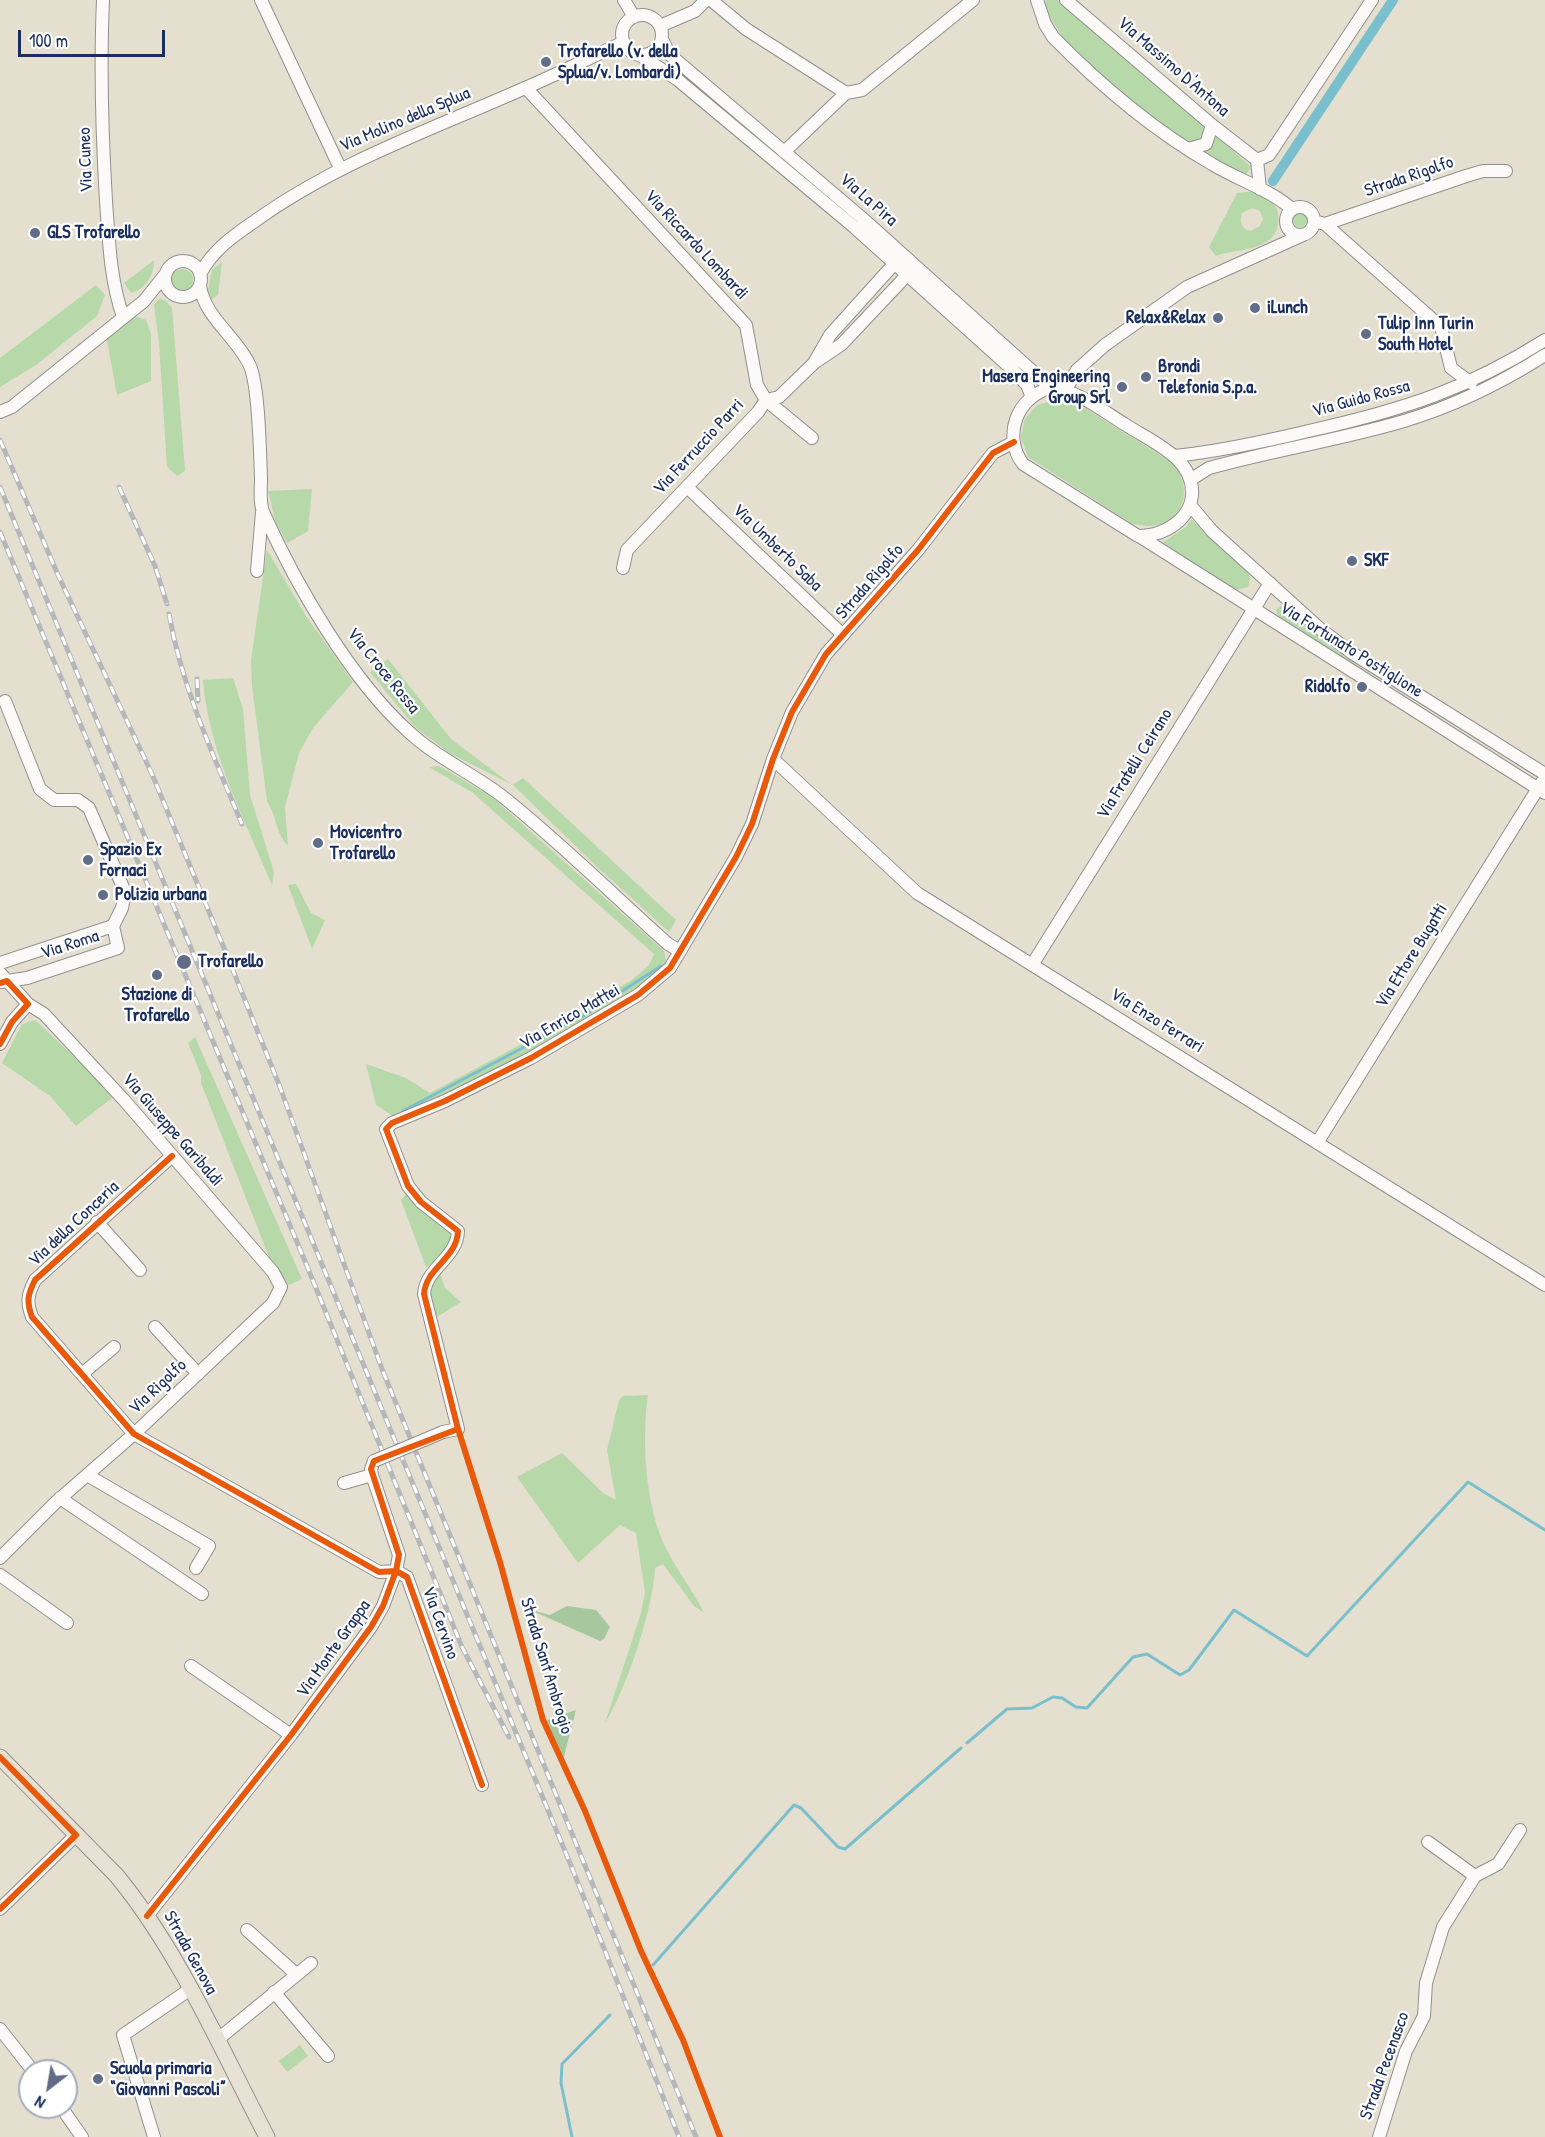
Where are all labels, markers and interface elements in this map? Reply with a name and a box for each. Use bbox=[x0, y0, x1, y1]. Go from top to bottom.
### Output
street label: Via Massimo D'Antona bbox=[1112, 12, 1234, 122]
scale bar bbox=[21, 18, 168, 56]
text: 100 m bbox=[29, 28, 68, 53]
place label: Trofarello (v. della Splua/v. Lombardi) bbox=[558, 41, 681, 84]
marker: Trofarello (v. della Splua/v. Lombardi) bbox=[539, 55, 553, 69]
street label: Via Molino della Splua bbox=[336, 83, 474, 157]
street label: Via Cuneo bbox=[74, 127, 98, 193]
street label: Strada Rigolfo bbox=[1362, 152, 1456, 202]
street label: Via La Pira bbox=[835, 169, 901, 231]
street label: Via Riccardo Lombardi bbox=[639, 186, 753, 304]
place label: GLS Trofarello bbox=[47, 222, 140, 244]
marker: GLS Trofarello bbox=[28, 226, 42, 240]
place label: iLunch bbox=[1267, 297, 1308, 319]
marker: iLunch bbox=[1248, 301, 1262, 315]
place label: Relax&Relax bbox=[1126, 307, 1206, 329]
marker: Relax&Relax bbox=[1211, 311, 1225, 325]
place label: Tulip Inn Turin South Hotel bbox=[1378, 313, 1474, 356]
marker: Tulip Inn Turin South Hotel bbox=[1359, 327, 1373, 341]
place label: Brondi Telefonia S.p.a. bbox=[1158, 356, 1257, 398]
place label: Masera Engineering Group Srl bbox=[982, 366, 1110, 409]
marker: Brondi Telefonia S.p.a. bbox=[1139, 370, 1153, 384]
street label: Via Guido Rossa bbox=[1310, 376, 1412, 422]
marker: Masera Engineering Group Srl bbox=[1115, 380, 1129, 394]
street label: Via Ferruccio Parri bbox=[649, 395, 749, 499]
street label: Via Umberto Saba bbox=[728, 500, 826, 596]
street label: Strada Rigolfo bbox=[831, 540, 909, 624]
place label: SKF bbox=[1364, 550, 1388, 572]
marker: SKF bbox=[1345, 554, 1359, 568]
street label: Via Fortunato Postiglione bbox=[1275, 597, 1427, 703]
street label: Via Croce Rossa bbox=[342, 624, 424, 718]
place label: Ridolfo bbox=[1305, 676, 1350, 698]
marker: Ridolfo bbox=[1355, 680, 1369, 694]
street label: Via Fratelli Ceirano bbox=[1093, 705, 1177, 823]
place label: Movicentro Trofarello bbox=[330, 822, 402, 864]
marker: Movicentro Trofarello bbox=[311, 836, 325, 850]
place label: Spazio Ex Fornaci bbox=[100, 839, 162, 882]
marker: Spazio Ex Fornaci bbox=[81, 853, 95, 867]
place label: Polizia urbana bbox=[115, 884, 206, 906]
marker: Polizia urbana bbox=[96, 888, 110, 902]
street label: Via Ettore Bugatti bbox=[1371, 900, 1453, 1012]
street label: Via Roma bbox=[38, 925, 102, 965]
place label: Trofarello bbox=[198, 951, 263, 973]
marker: Trofarello bbox=[175, 953, 193, 971]
marker: Stazione di Trofarello bbox=[150, 968, 164, 982]
street label: Via Enrico Mattei bbox=[516, 980, 624, 1054]
place label: Stazione di Trofarello bbox=[122, 984, 192, 1026]
street label: Via Enzo Ferrari bbox=[1106, 984, 1208, 1058]
street label: Via Giuseppe Garibaldi bbox=[117, 1069, 227, 1191]
street label: Via della Conceria bbox=[24, 1177, 124, 1271]
street label: Via Rigolfo bbox=[125, 1355, 191, 1419]
street label: Via Cervino bbox=[417, 1584, 463, 1662]
street label: Strada Sant'Ambrogio bbox=[515, 1595, 577, 1737]
street label: Via Monte Grappa bbox=[292, 1596, 376, 1702]
street label: Strada Genova bbox=[158, 1907, 222, 1999]
street label: Strada Pecenasco bbox=[1356, 2009, 1414, 2123]
place label: Scuola primaria “Giovanni Pascoli” bbox=[110, 2058, 225, 2100]
north arrow bbox=[18, 2059, 78, 2119]
marker: Scuola primaria “Giovanni Pascoli” bbox=[91, 2072, 105, 2086]
text: N bbox=[30, 2091, 49, 2114]

